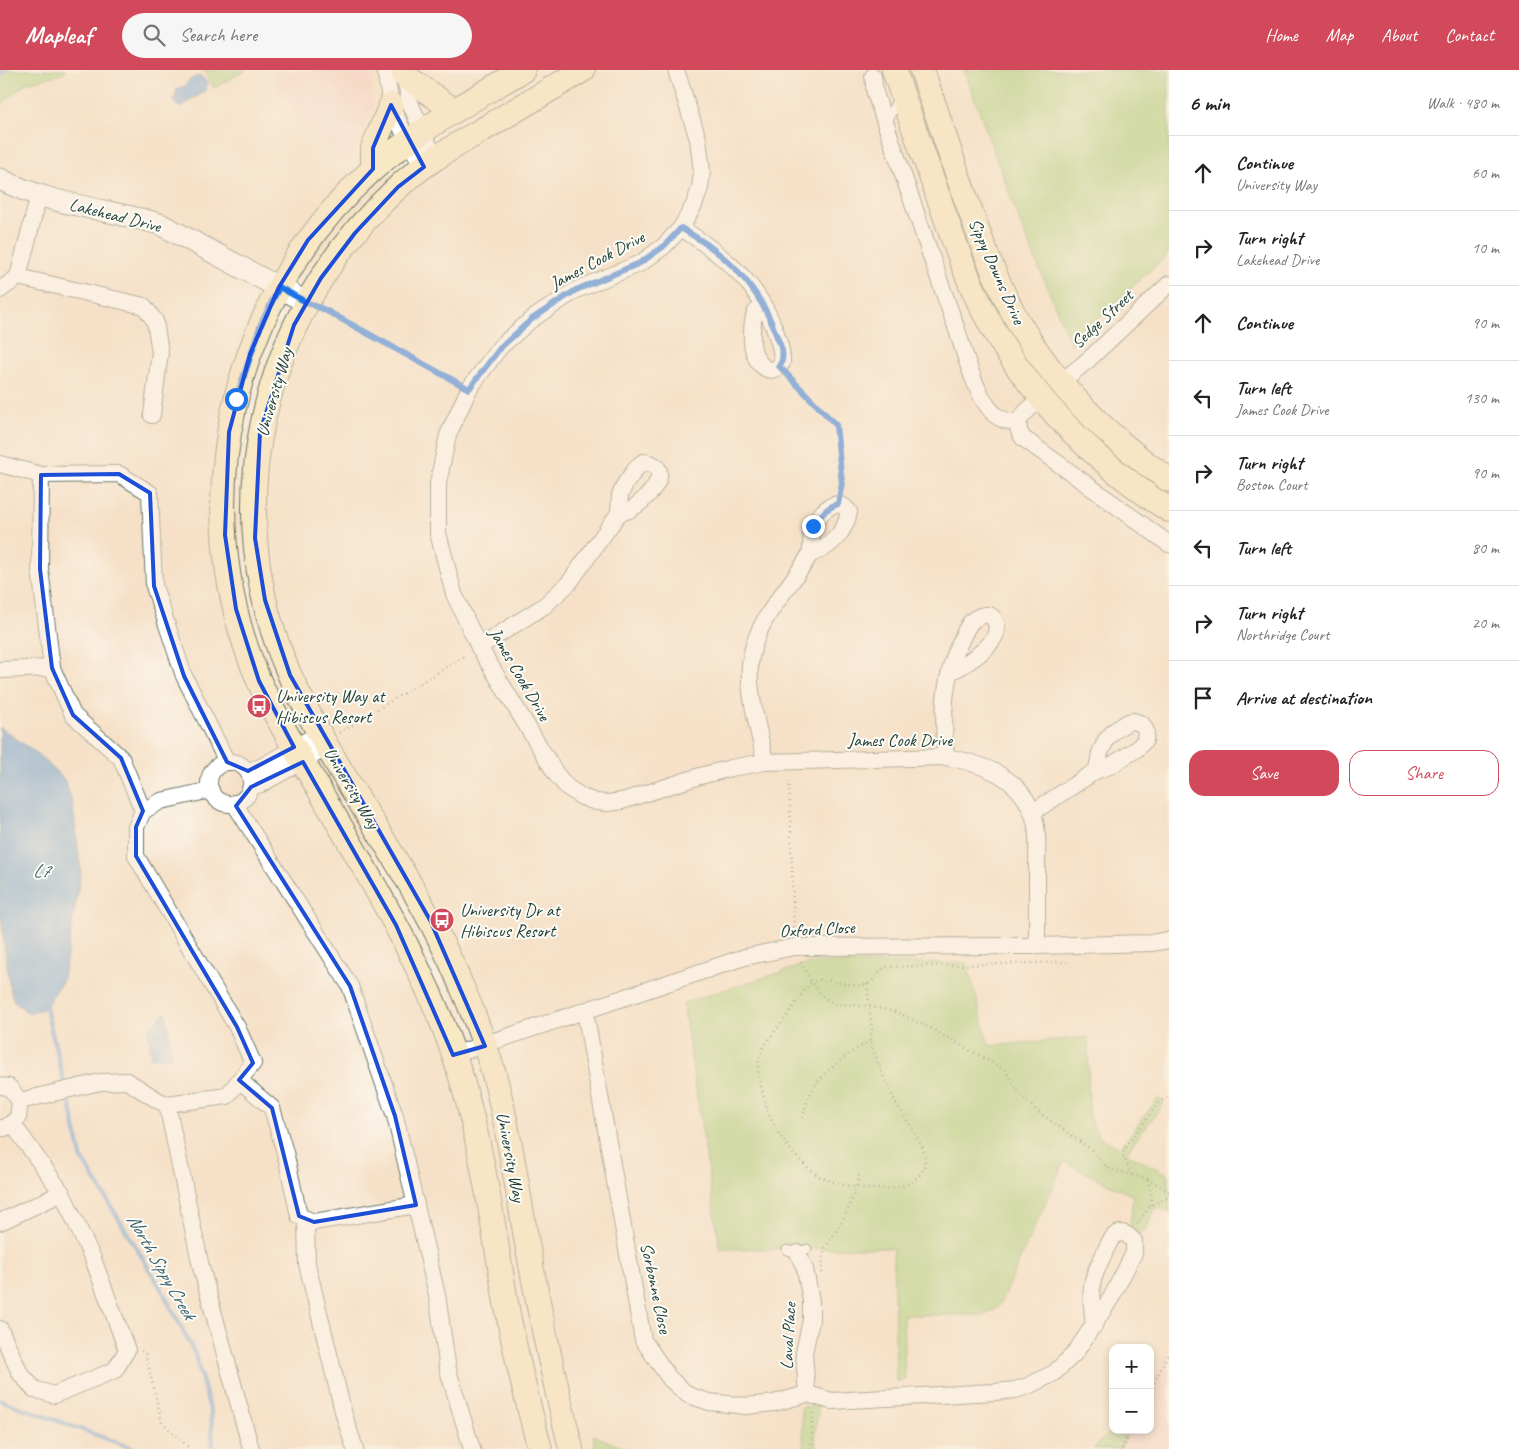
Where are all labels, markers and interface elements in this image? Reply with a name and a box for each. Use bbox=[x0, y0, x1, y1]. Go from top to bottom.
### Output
search box bbox=[122, 13, 472, 58]
text: Mapleaf bbox=[25, 20, 92, 50]
icon: search bbox=[140, 21, 168, 49]
text: Search here bbox=[180, 23, 257, 47]
text: Home bbox=[1265, 24, 1298, 46]
text: Map bbox=[1326, 24, 1353, 46]
text: About bbox=[1381, 24, 1417, 46]
text: Contact bbox=[1445, 24, 1494, 46]
text: 6 min bbox=[1189, 90, 1230, 116]
text: Walk · 480 m bbox=[1427, 93, 1499, 113]
text: Continue bbox=[1236, 151, 1293, 175]
icon: ahead bbox=[1189, 159, 1217, 187]
text: 60 m bbox=[1472, 163, 1499, 183]
text: University Way bbox=[1236, 175, 1317, 195]
street label: Lakehead Drive bbox=[67, 193, 164, 237]
street label: Sippy Downs Drive bbox=[964, 215, 1031, 328]
street label: James Cook Drive bbox=[545, 225, 649, 295]
text: Turn right bbox=[1236, 226, 1303, 250]
icon: right bbox=[1189, 234, 1217, 262]
text: 10 m bbox=[1472, 238, 1499, 258]
text: Lakehead Drive bbox=[1236, 250, 1319, 270]
street label: Sedge Street bbox=[1066, 283, 1139, 353]
icon: ahead bbox=[1189, 309, 1217, 337]
text: Continue bbox=[1236, 311, 1293, 335]
text: 90 m bbox=[1472, 313, 1499, 333]
street label: University Way bbox=[251, 343, 298, 439]
text: Turn left bbox=[1236, 376, 1291, 400]
icon: left bbox=[1189, 384, 1217, 412]
route start bbox=[225, 388, 248, 411]
text: 130 m bbox=[1465, 388, 1499, 408]
text: James Cook Drive bbox=[1236, 400, 1328, 420]
text: Turn right bbox=[1236, 451, 1303, 475]
icon: right bbox=[1189, 459, 1217, 487]
text: 90 m bbox=[1472, 463, 1499, 483]
text: Boston Court bbox=[1236, 475, 1308, 495]
route end bbox=[802, 515, 825, 538]
icon: left bbox=[1189, 534, 1217, 562]
text: Turn left bbox=[1236, 536, 1291, 560]
text: 80 m bbox=[1472, 538, 1499, 558]
text: Turn right bbox=[1236, 601, 1303, 625]
icon: right bbox=[1189, 609, 1217, 637]
text: 20 m bbox=[1472, 613, 1499, 633]
street label: James Cook Drive bbox=[484, 623, 556, 726]
text: Northridge Court bbox=[1236, 625, 1330, 645]
icon: arrive bbox=[1189, 684, 1217, 712]
place label: University Way at Hibiscus Resort bbox=[276, 685, 387, 728]
text: Arrive at destination bbox=[1236, 686, 1372, 710]
bus stop icon: University Way at Hibiscus Resort bbox=[246, 693, 272, 719]
street label: James Cook Drive bbox=[847, 729, 953, 751]
street label: University Way bbox=[319, 743, 386, 834]
button: Save bbox=[1189, 750, 1339, 796]
button: Share bbox=[1349, 750, 1499, 796]
water label: L7 bbox=[33, 859, 53, 883]
place label: University Dr at Hibiscus Resort bbox=[460, 899, 562, 942]
bus stop icon: University Dr at Hibiscus Resort bbox=[429, 907, 455, 933]
street label: Oxford Close bbox=[779, 916, 856, 942]
street label: University Way bbox=[492, 1110, 531, 1206]
water label: North Sippy Creek bbox=[121, 1209, 203, 1326]
street label: Sorbonne Close bbox=[636, 1241, 677, 1336]
street label: Laval Place bbox=[775, 1301, 801, 1370]
map controls bbox=[1109, 1344, 1154, 1434]
button: + bbox=[1109, 1344, 1154, 1389]
button: − bbox=[1109, 1389, 1154, 1434]

